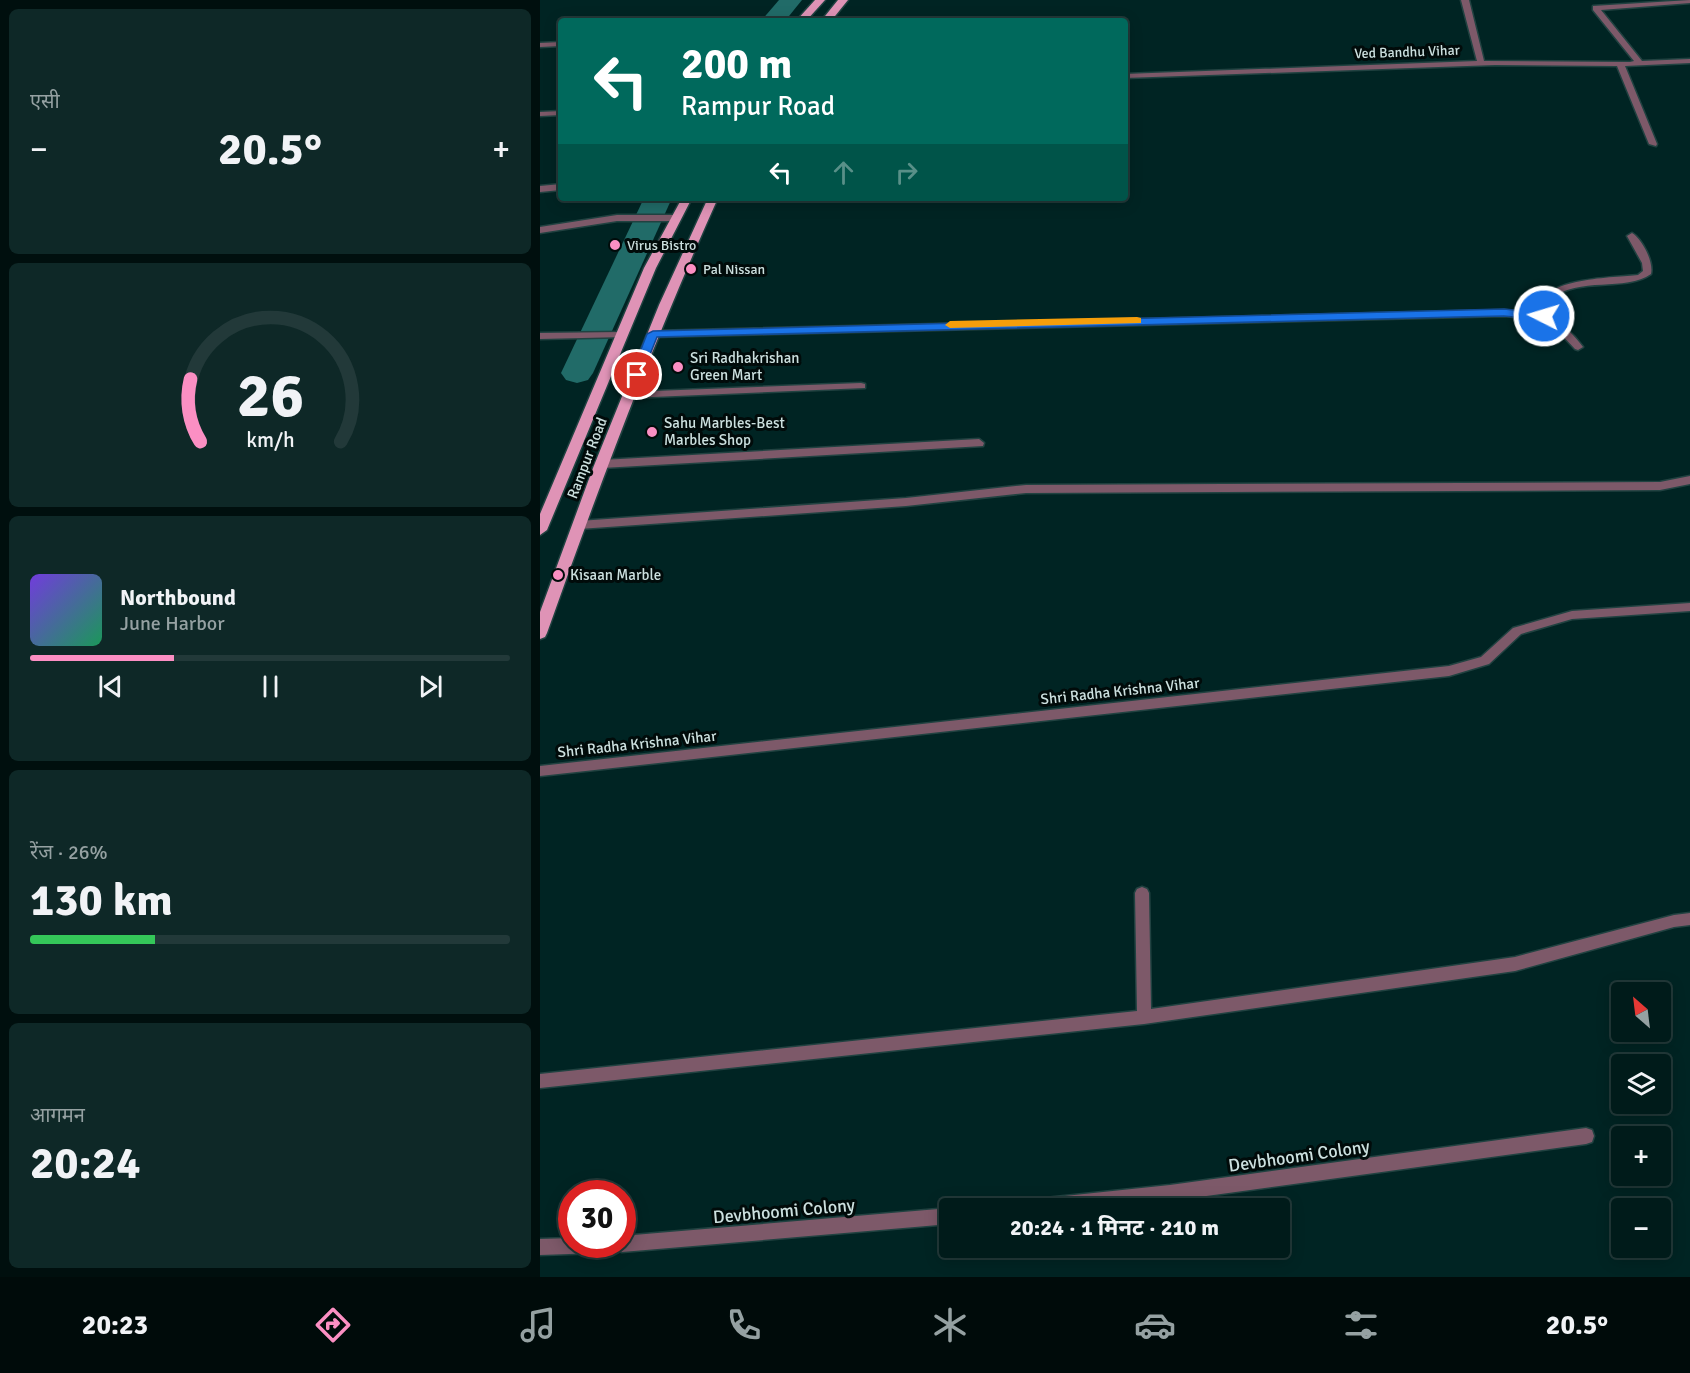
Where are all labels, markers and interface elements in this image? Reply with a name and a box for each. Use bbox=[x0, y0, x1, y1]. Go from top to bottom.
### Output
text: 200 m bbox=[681, 39, 792, 90]
icon: left bbox=[582, 42, 660, 120]
street label: Ved Bandhu Vihar bbox=[1354, 42, 1461, 62]
text: एसी bbox=[30, 89, 60, 114]
text: Rampur Road bbox=[681, 90, 835, 123]
text: 20.5° bbox=[218, 122, 322, 177]
text: − bbox=[30, 129, 48, 170]
text: + bbox=[492, 129, 510, 170]
icon: left bbox=[764, 156, 797, 189]
icon: ahead bbox=[827, 156, 860, 189]
icon: right bbox=[890, 156, 923, 189]
place label: Virus Bistro bbox=[627, 237, 696, 254]
marker: Virus Bistro bbox=[608, 238, 622, 252]
place label: Pal Nissan bbox=[703, 261, 765, 278]
marker: Pal Nissan bbox=[684, 262, 698, 276]
position arrow bbox=[1512, 284, 1576, 348]
pin bbox=[611, 349, 662, 400]
place label: Sri Radhakrishan Green Mart bbox=[690, 349, 800, 384]
text: 26 bbox=[236, 357, 304, 434]
icon: arrive bbox=[620, 358, 653, 391]
marker: Sri Radhakrishan Green Mart bbox=[671, 360, 685, 374]
place label: Sahu Marbles-Best Marbles Shop bbox=[664, 414, 785, 449]
street label: Rampur Road bbox=[563, 415, 611, 501]
marker: Sahu Marbles-Best Marbles Shop bbox=[645, 425, 659, 439]
text: km/h bbox=[246, 427, 294, 453]
place label: Kisaan Marble bbox=[570, 566, 661, 584]
marker: Kisaan Marble bbox=[551, 568, 565, 582]
text: Northbound bbox=[120, 584, 236, 611]
text: June Harbor bbox=[120, 611, 225, 636]
icon: previous bbox=[94, 670, 127, 703]
icon: pause bbox=[254, 670, 287, 703]
icon: next bbox=[414, 670, 447, 703]
street label: Shri Radha Krishna Vihar bbox=[1040, 674, 1201, 708]
street label: Shri Radha Krishna Vihar bbox=[557, 727, 718, 761]
text: रेंज · 26% bbox=[30, 840, 108, 865]
text: 130 km bbox=[30, 873, 173, 928]
north arrow bbox=[1611, 982, 1671, 1042]
map controls bbox=[1611, 982, 1671, 1258]
button: layers bbox=[1611, 1054, 1671, 1114]
text: आगमन bbox=[30, 1103, 85, 1128]
button: + bbox=[1611, 1126, 1671, 1186]
street label: Devbhoomi Colony bbox=[1227, 1135, 1372, 1177]
text: 20:24 bbox=[30, 1136, 140, 1191]
speed limit sign: 30 bbox=[558, 1180, 636, 1258]
street label: Devbhoomi Colony bbox=[712, 1194, 856, 1228]
button: − bbox=[1611, 1198, 1671, 1258]
text: 20:24 · 1 मिनट · 210 m bbox=[1010, 1214, 1219, 1241]
icon: directions bbox=[312, 1304, 354, 1346]
icon: music bbox=[517, 1304, 559, 1346]
icon: phone bbox=[723, 1304, 765, 1346]
icon: climate bbox=[929, 1304, 971, 1346]
icon: car bbox=[1134, 1304, 1176, 1346]
icon: filters bbox=[1340, 1304, 1382, 1346]
text: 20:23 bbox=[82, 1309, 148, 1342]
text: 20.5° bbox=[1546, 1309, 1608, 1342]

